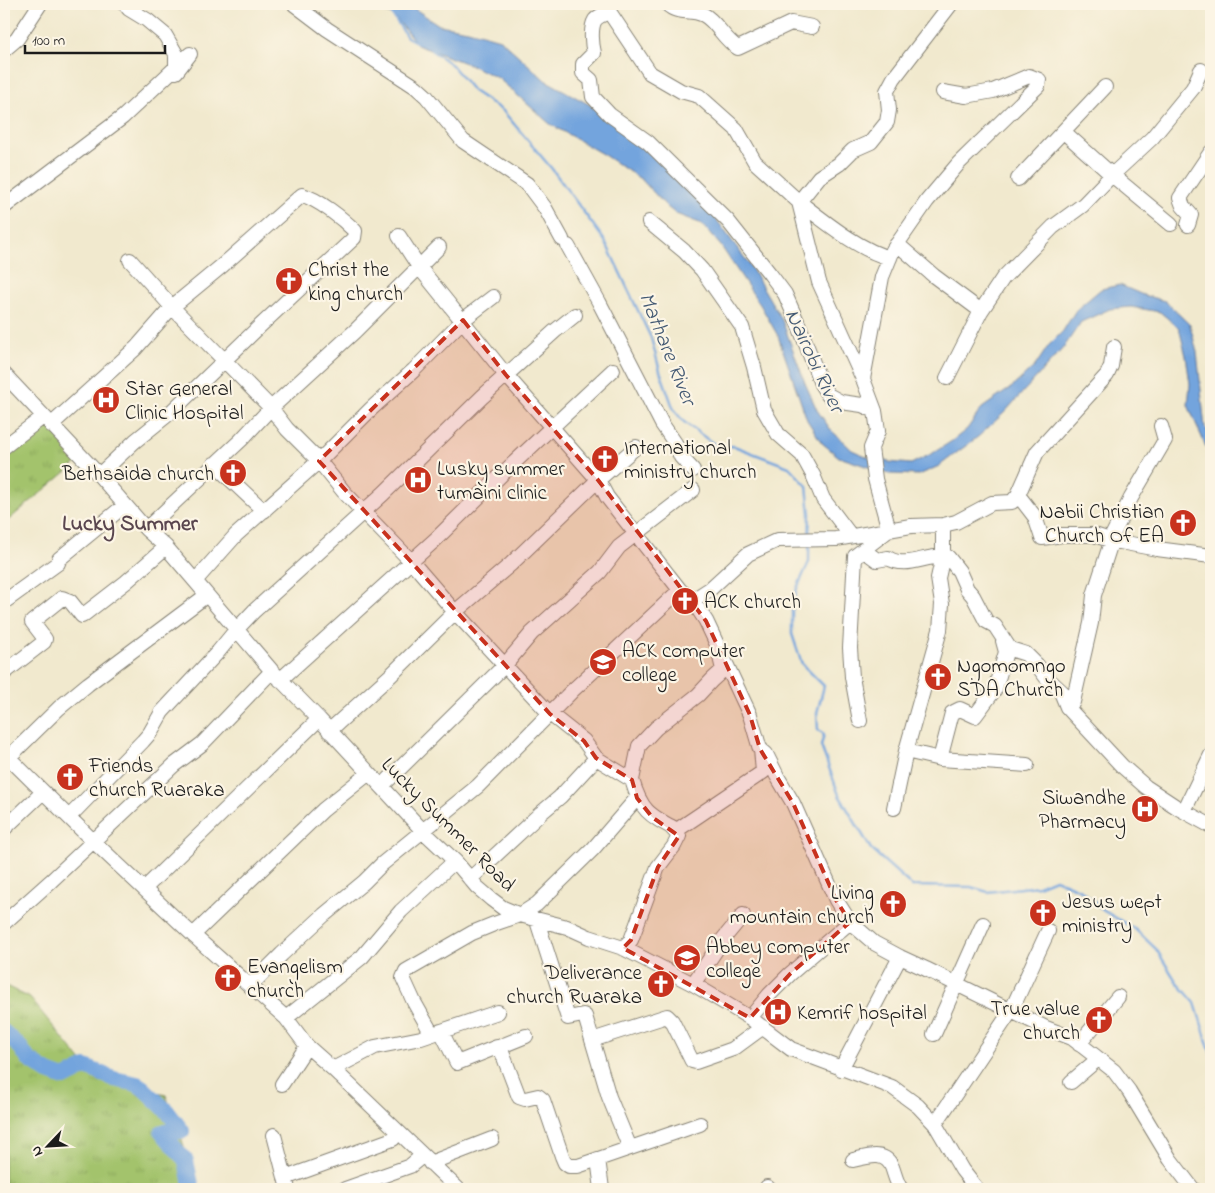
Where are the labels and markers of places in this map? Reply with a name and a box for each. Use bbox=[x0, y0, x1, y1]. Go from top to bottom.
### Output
place label: Christ the king church bbox=[308, 256, 403, 312]
church icon: Christ the king church bbox=[274, 266, 304, 296]
place label: Star General Clinic Hospital bbox=[125, 375, 243, 429]
hospital icon: Star General Clinic Hospital bbox=[91, 385, 121, 415]
place label: International ministry church bbox=[624, 434, 756, 490]
church icon: International ministry church bbox=[590, 444, 620, 474]
place label: Lusky summer tumaini clinic bbox=[437, 455, 565, 509]
church icon: Bethsaida church bbox=[218, 458, 248, 488]
place label: Bethsaida church bbox=[61, 460, 214, 490]
hospital icon: Lusky summer tumaini clinic bbox=[403, 465, 433, 495]
place label: Nabii Christian Church Of EA bbox=[1040, 498, 1164, 552]
church icon: Nabii Christian Church Of EA bbox=[1168, 508, 1198, 538]
church icon: ACK church bbox=[670, 586, 700, 616]
place label: ACK church bbox=[704, 588, 801, 618]
place label: ACK computer college bbox=[622, 637, 745, 693]
school or university icon: ACK computer college bbox=[588, 647, 618, 677]
place label: Ngomomngo SDA Church bbox=[957, 652, 1066, 706]
church icon: Ngomomngo SDA Church bbox=[923, 662, 953, 692]
place label: Friends church Ruaraka bbox=[88, 752, 225, 806]
church icon: Friends church Ruaraka bbox=[55, 762, 85, 792]
place label: Siwandhe Pharmacy bbox=[1039, 784, 1127, 840]
hospital icon: Siwandhe Pharmacy bbox=[1130, 794, 1160, 824]
place label: Living mountain church bbox=[730, 879, 874, 933]
place label: Jesus wept ministry bbox=[1062, 888, 1162, 944]
church icon: Living mountain church bbox=[878, 889, 908, 919]
church icon: Jesus wept ministry bbox=[1028, 898, 1058, 928]
place label: Abbey computer college bbox=[706, 933, 850, 989]
school or university icon: Abbey computer college bbox=[672, 943, 702, 973]
place label: Evangelism church bbox=[247, 953, 343, 1007]
place label: Deliverance church Ruaraka bbox=[506, 959, 643, 1013]
church icon: Evangelism church bbox=[213, 963, 243, 993]
church icon: Deliverance church Ruaraka bbox=[646, 969, 676, 999]
place label: True value church bbox=[991, 995, 1081, 1049]
hospital icon: Kemrif hospital bbox=[763, 997, 793, 1027]
place label: Kemrif hospital bbox=[797, 999, 927, 1029]
church icon: True value church bbox=[1084, 1005, 1114, 1035]

